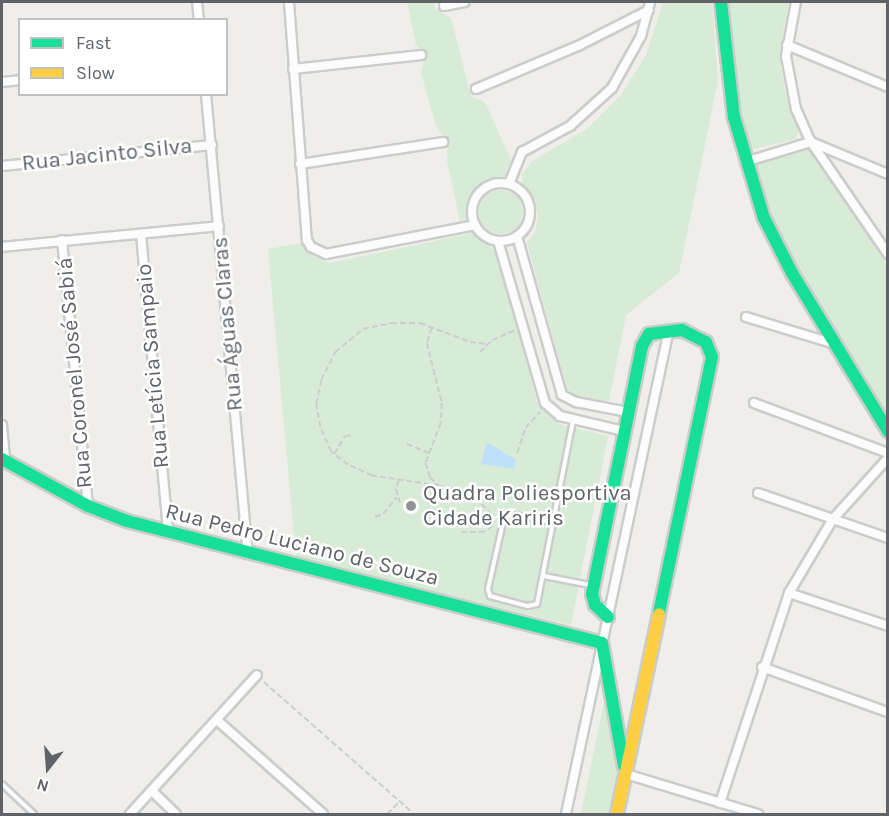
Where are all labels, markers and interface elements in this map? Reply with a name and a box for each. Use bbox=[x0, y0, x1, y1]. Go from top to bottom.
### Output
legend bbox=[18, 18, 228, 96]
text: Fast bbox=[76, 32, 111, 54]
text: Slow bbox=[76, 62, 115, 84]
street label: Rua Jacinto Silva bbox=[21, 133, 193, 177]
street label: Rua Águas Claras bbox=[207, 236, 249, 412]
street label: Rua Coronel José Sabiá bbox=[52, 256, 98, 490]
street label: Rua Letícia Sampaio bbox=[131, 263, 175, 469]
place label: Quadra Poliesportiva Cidade Kariris bbox=[423, 480, 632, 532]
street label: Rua Pedro Luciano de Souza bbox=[163, 498, 441, 592]
marker: Quadra Poliesportiva Cidade Kariris bbox=[404, 499, 418, 513]
north arrow bbox=[18, 738, 78, 798]
text: N bbox=[34, 775, 51, 796]

